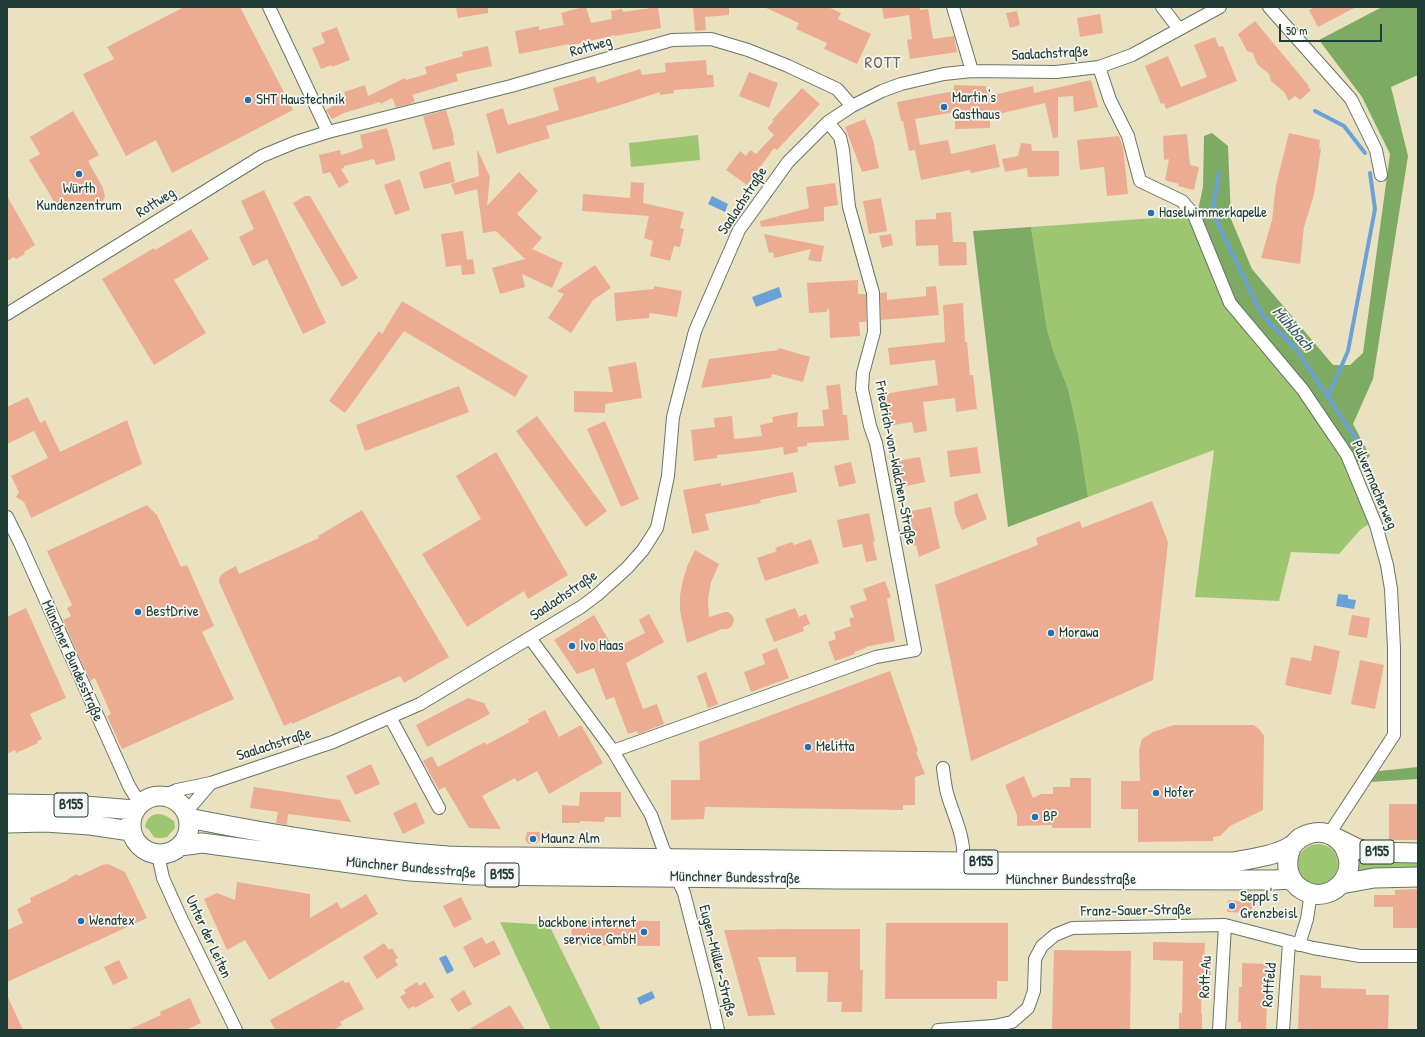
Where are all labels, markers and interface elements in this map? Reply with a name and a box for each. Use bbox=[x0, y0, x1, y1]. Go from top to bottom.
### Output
scale bar bbox=[1281, 16, 1384, 42]
text: 50 m bbox=[1286, 22, 1307, 39]
street label: Rottweg bbox=[568, 32, 614, 62]
street label: Saalachstraße bbox=[1011, 43, 1089, 65]
district label: ROTT bbox=[864, 53, 902, 73]
place label: Martin's Gasthaus bbox=[952, 89, 1000, 124]
place label: SHT Haustechnik bbox=[256, 91, 345, 109]
marker: SHT Haustechnik bbox=[243, 95, 253, 105]
marker: Martin's Gasthaus bbox=[939, 102, 949, 112]
street label: Saalachstraße bbox=[714, 164, 772, 238]
marker: Würth Kundenzentrum bbox=[74, 169, 84, 179]
place label: Würth Kundenzentrum bbox=[36, 180, 122, 215]
street label: Rottweg bbox=[133, 184, 179, 222]
place label: Haselwimmerkapelle bbox=[1159, 204, 1267, 222]
marker: Haselwimmerkapelle bbox=[1146, 208, 1156, 218]
water label: Mühlbach bbox=[1267, 303, 1317, 355]
street label: Friedrich-von-Walchen-Straße bbox=[870, 380, 920, 546]
street label: Pulvermacherweg bbox=[1347, 438, 1401, 532]
street label: Saalachstraße bbox=[527, 567, 601, 625]
street label: Münchner Bundesstraße bbox=[37, 598, 107, 724]
place label: BestDrive bbox=[146, 603, 199, 621]
marker: BestDrive bbox=[133, 607, 143, 617]
place label: Morawa bbox=[1059, 624, 1098, 642]
marker: Morawa bbox=[1046, 628, 1056, 638]
place label: Ivo Haas bbox=[580, 637, 624, 655]
marker: Ivo Haas bbox=[567, 641, 577, 651]
street label: Saalachstraße bbox=[235, 725, 313, 765]
place label: Melitta bbox=[816, 738, 854, 756]
marker: Melitta bbox=[803, 742, 813, 752]
place label: Hofer bbox=[1164, 784, 1194, 802]
marker: Hofer bbox=[1151, 788, 1161, 798]
road number: B155 bbox=[54, 793, 88, 817]
place label: BP bbox=[1043, 808, 1058, 826]
marker: BP bbox=[1030, 812, 1040, 822]
place label: Maunz Alm bbox=[541, 830, 600, 848]
marker: Maunz Alm bbox=[528, 834, 538, 844]
road number: B155 bbox=[1360, 840, 1394, 864]
road number: B155 bbox=[964, 850, 998, 874]
street label: Münchner Bundesstraße bbox=[345, 853, 477, 883]
road number: B155 bbox=[485, 863, 519, 887]
street label: Münchner Bundesstraße bbox=[670, 868, 800, 888]
street label: Münchner Bundesstraße bbox=[1006, 871, 1136, 889]
place label: Seppl's Grenzbeisl bbox=[1240, 888, 1297, 923]
street label: Unter der Leiten bbox=[181, 893, 235, 981]
street label: Franz-Sauer-Straße bbox=[1080, 901, 1192, 921]
marker: Seppl's Grenzbeisl bbox=[1227, 901, 1237, 911]
street label: Eugen-Müller-Straße bbox=[694, 903, 740, 1019]
place label: Wenatex bbox=[89, 912, 135, 930]
place label: backbone internet service GmbH bbox=[539, 914, 636, 949]
marker: Wenatex bbox=[76, 916, 86, 926]
marker: backbone internet service GmbH bbox=[639, 927, 649, 937]
street label: Rott-Au bbox=[1196, 955, 1216, 999]
street label: Rottfeld bbox=[1259, 962, 1281, 1008]

